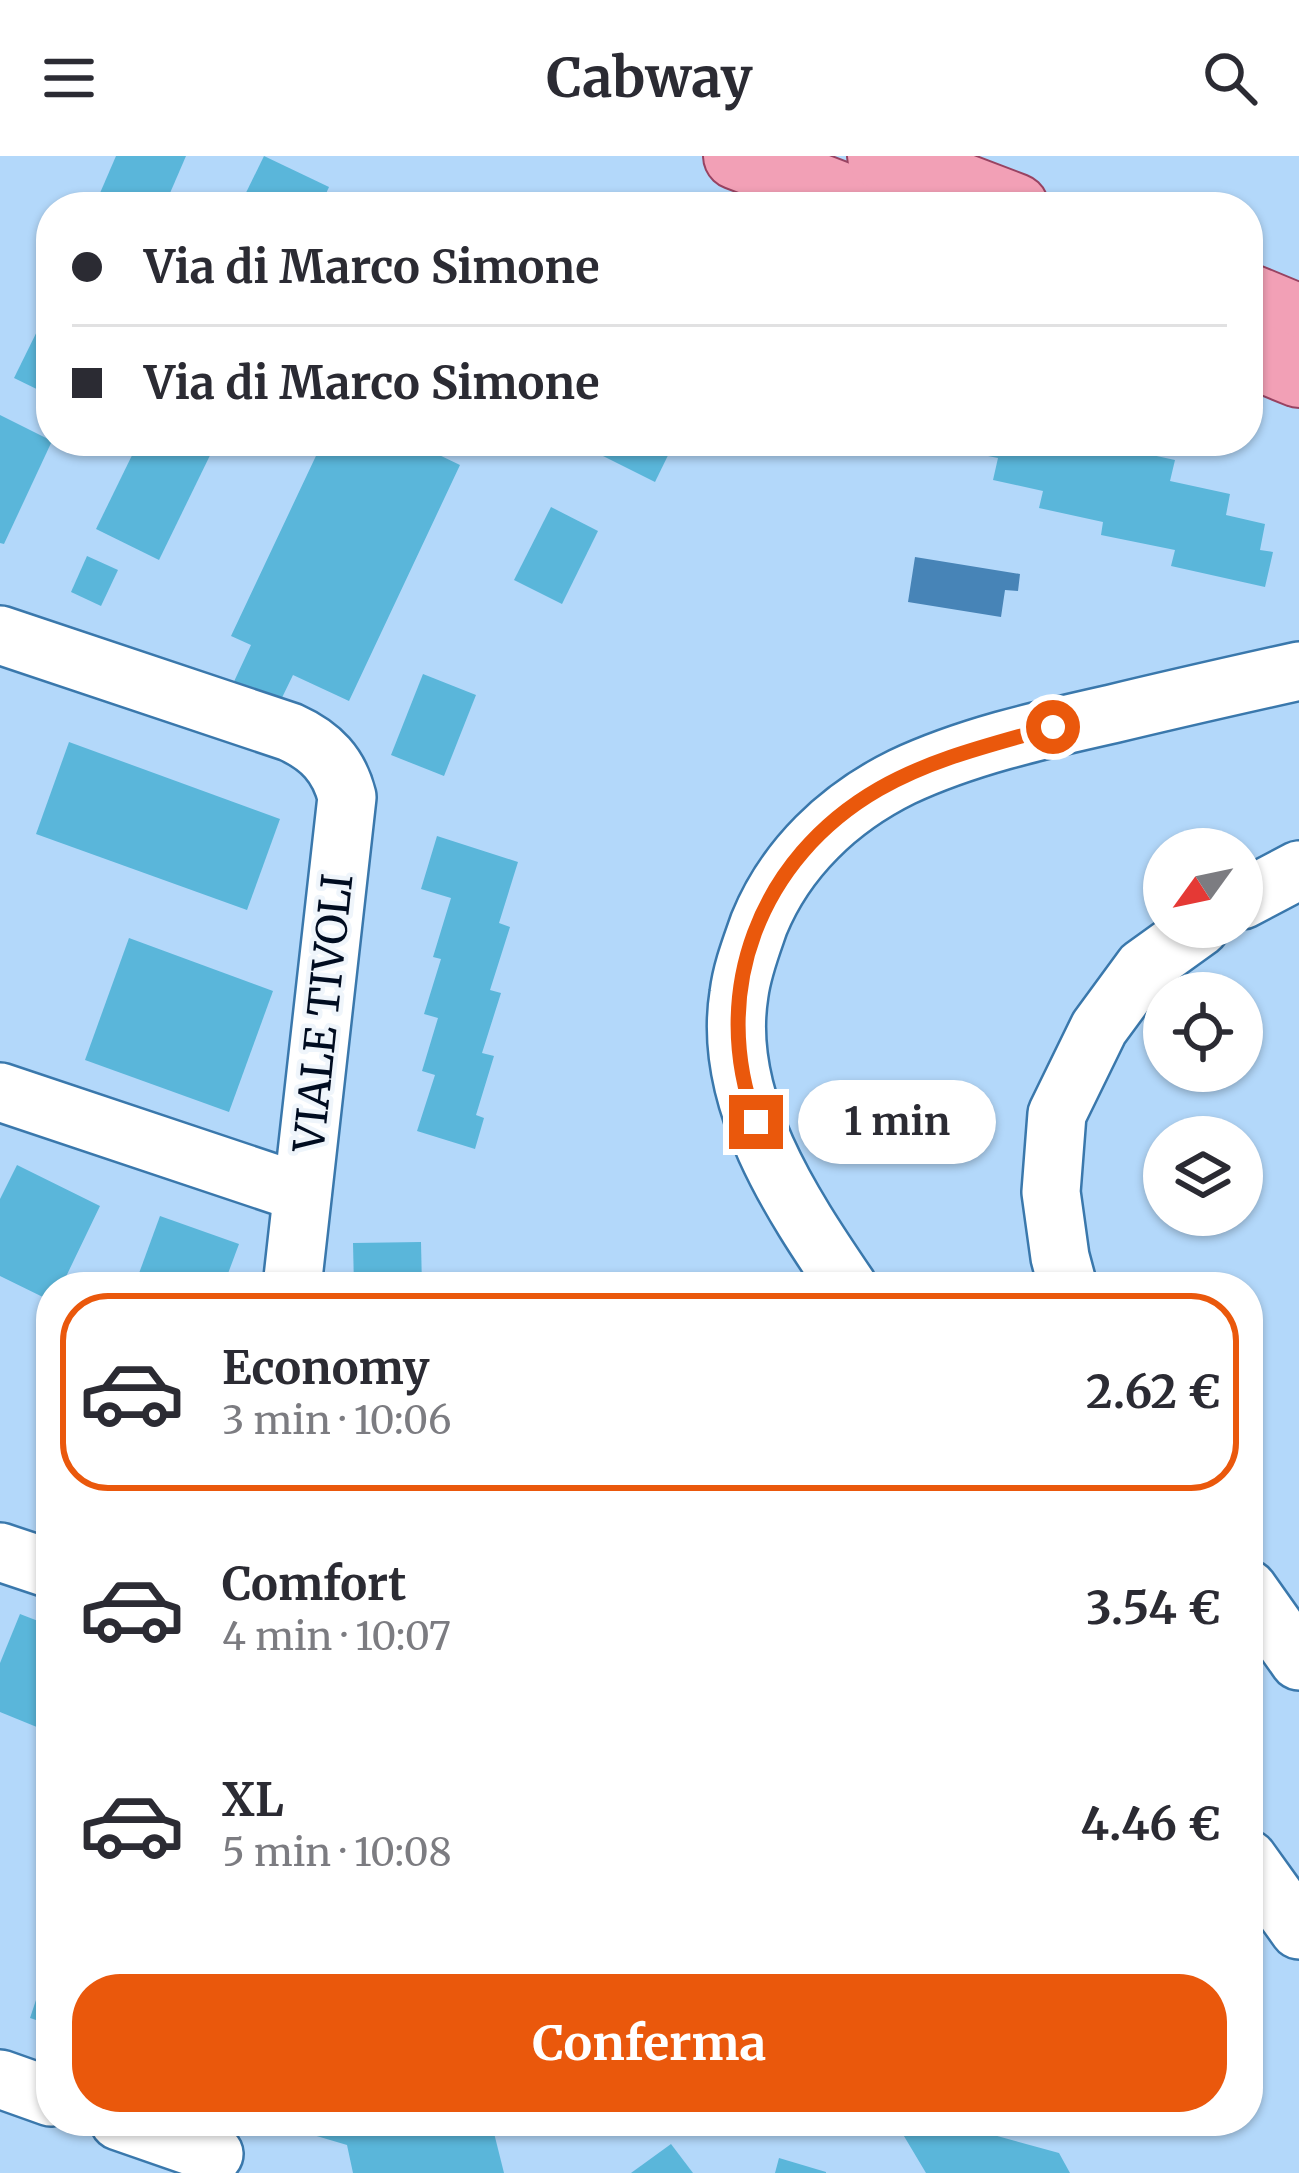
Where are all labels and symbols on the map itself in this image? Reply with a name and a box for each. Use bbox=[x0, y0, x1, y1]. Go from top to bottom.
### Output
route start bbox=[1026, 700, 1080, 754]
north arrow bbox=[1143, 828, 1263, 948]
street label: VIALE TIVOLI bbox=[282, 871, 363, 1156]
callout: 1 min bbox=[798, 1080, 996, 1164]
route end bbox=[729, 1095, 783, 1149]

